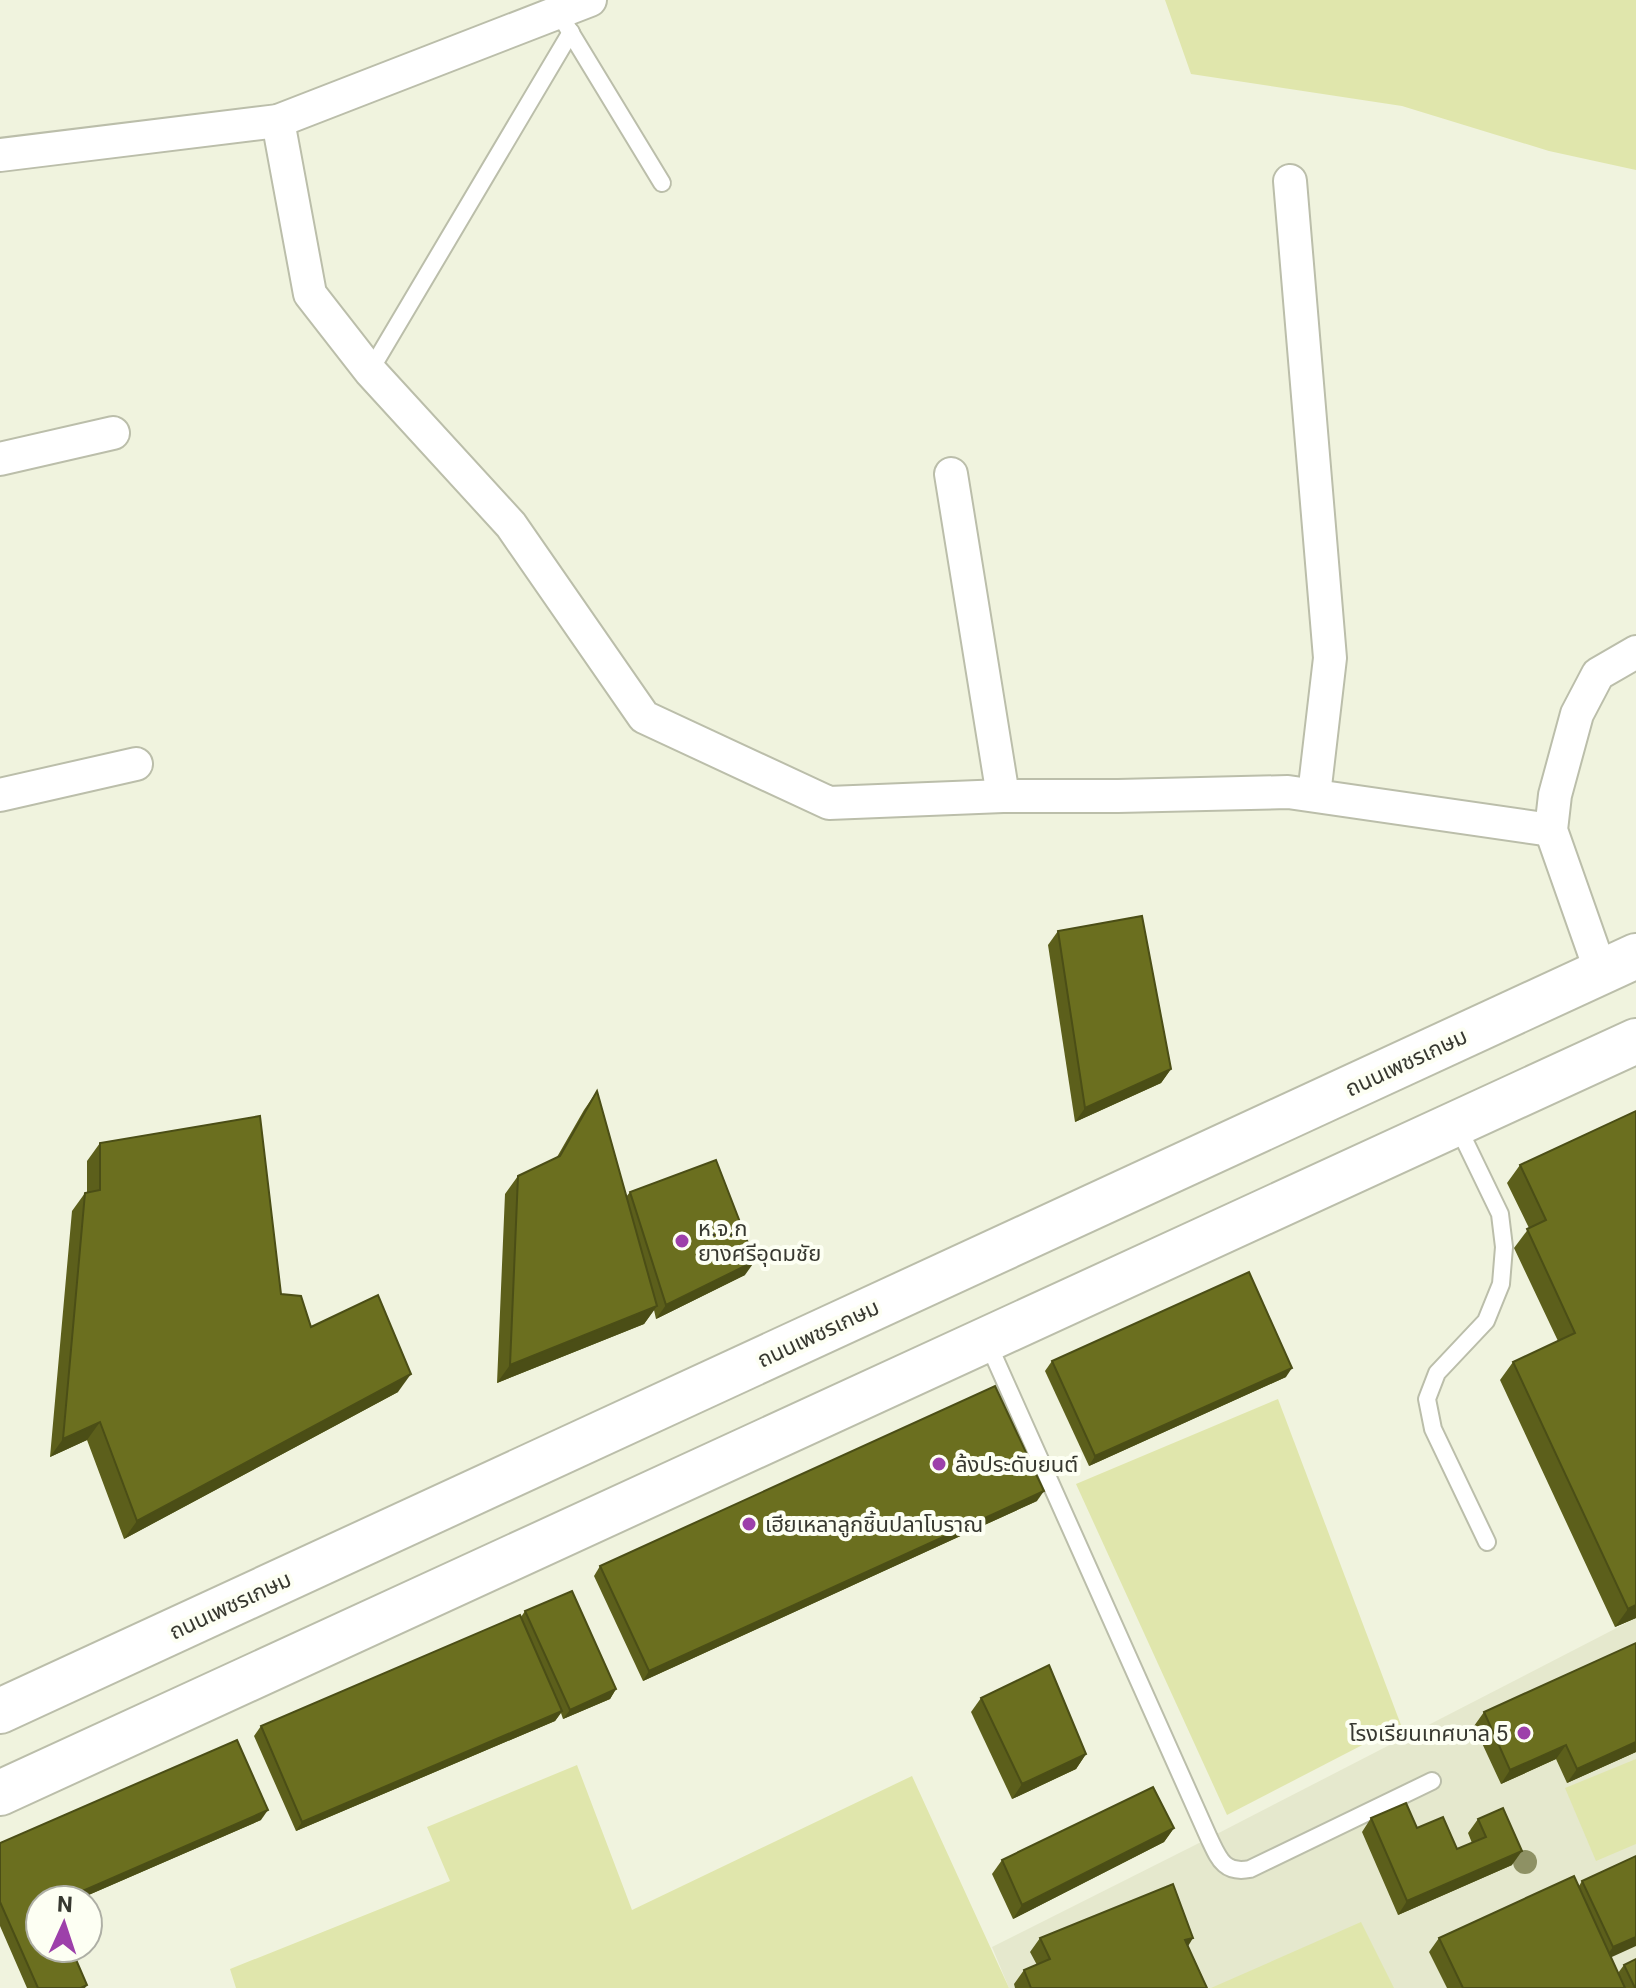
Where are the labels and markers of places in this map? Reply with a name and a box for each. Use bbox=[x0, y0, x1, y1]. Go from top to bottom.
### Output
place label: ห.จ.ก ยางศรีอุดมชัย bbox=[698, 1216, 821, 1267]
marker: ห.จ.ก ยางศรีอุดมชัย bbox=[673, 1232, 691, 1250]
place label: ล้งประดับยนต์ bbox=[955, 1452, 1078, 1477]
marker: ล้งประดับยนต์ bbox=[930, 1455, 948, 1473]
place label: เฮียเหลาลูกชิ้นปลาโบราณ bbox=[765, 1510, 983, 1538]
marker: เฮียเหลาลูกชิ้นปลาโบราณ bbox=[740, 1515, 758, 1533]
place label: โรงเรียนเทศบาล 5 bbox=[1349, 1721, 1508, 1746]
marker: โรงเรียนเทศบาล 5 bbox=[1515, 1724, 1533, 1742]

